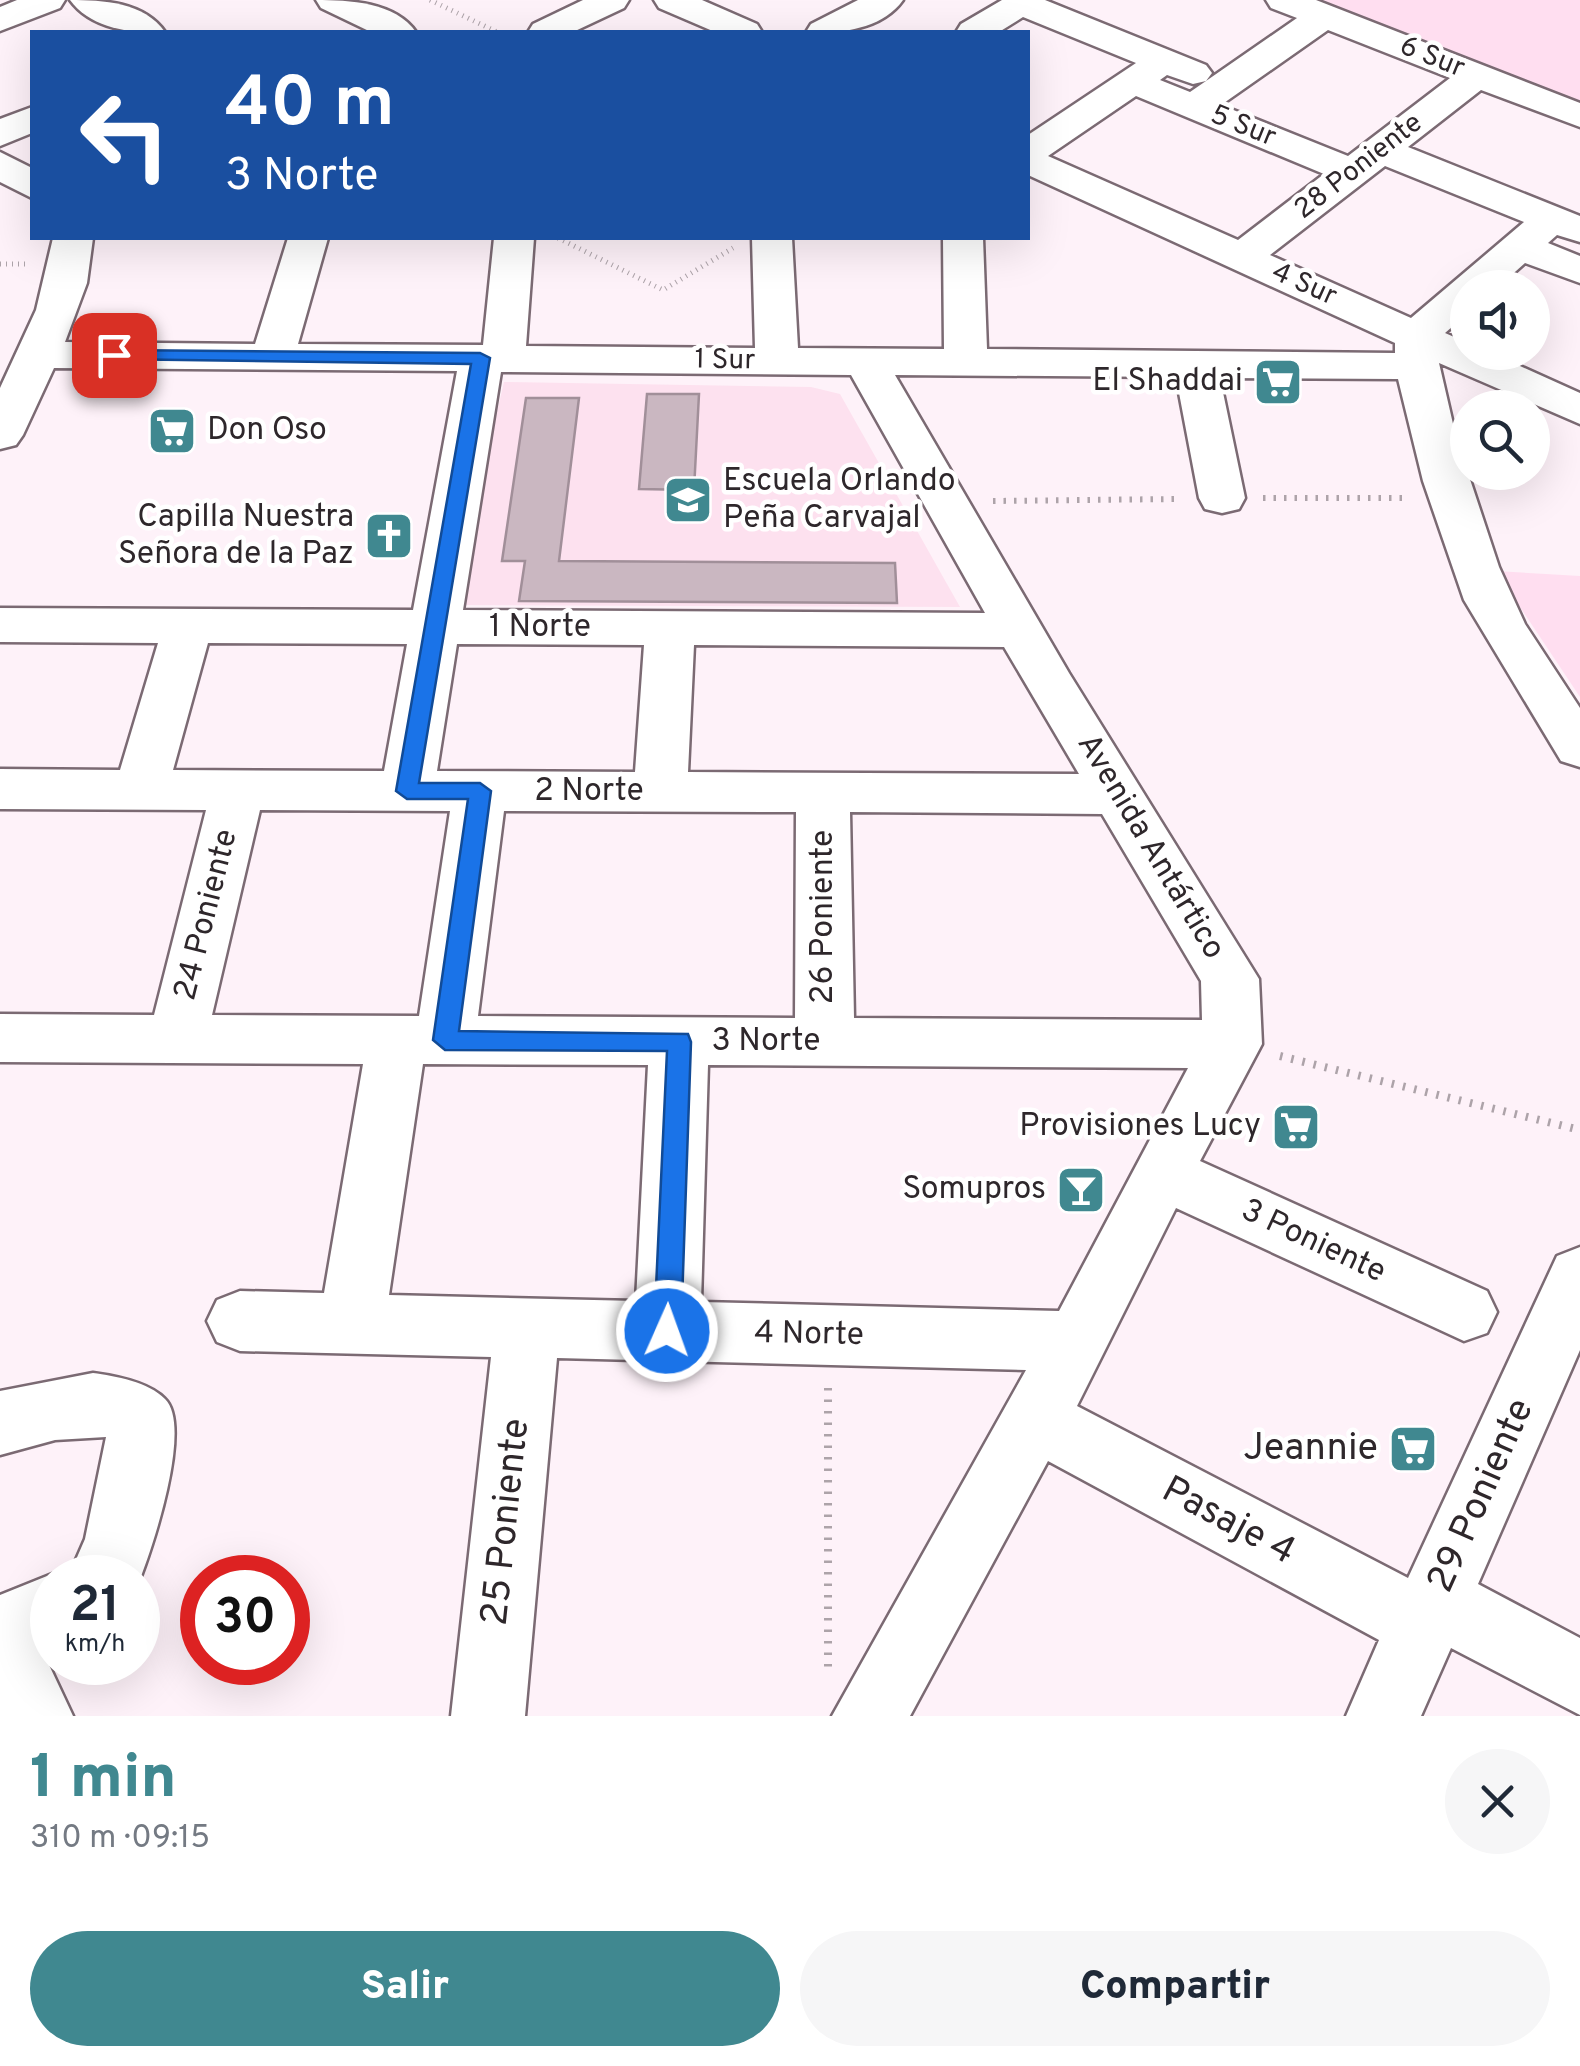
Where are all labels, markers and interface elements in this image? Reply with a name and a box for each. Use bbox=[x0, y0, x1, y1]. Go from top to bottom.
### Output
street label: 6 Sur bbox=[1394, 29, 1470, 87]
text: 40 m bbox=[225, 62, 395, 151]
icon: left bbox=[60, 70, 190, 200]
street label: 5 Sur bbox=[1205, 98, 1281, 156]
street label: 28 Poniente bbox=[1288, 106, 1430, 228]
text: 3 Norte bbox=[225, 149, 378, 206]
street label: 4 Sur bbox=[1266, 255, 1342, 315]
map controls bbox=[1450, 270, 1550, 490]
button: sound bbox=[1450, 270, 1550, 370]
pin bbox=[72, 313, 157, 398]
icon: arrive bbox=[87, 328, 142, 383]
street label: 1 Sur bbox=[694, 342, 756, 380]
supermarket icon: El Shaddai bbox=[1252, 356, 1304, 408]
place label: El Shaddai bbox=[1092, 362, 1243, 402]
button: search bbox=[1450, 390, 1550, 490]
supermarket icon: Don Oso bbox=[146, 405, 198, 457]
place label: Don Oso bbox=[207, 411, 327, 451]
place label: Escuela Orlando Peña Carvajal bbox=[723, 462, 956, 539]
school or university icon: Escuela Orlando Peña Carvajal bbox=[662, 474, 714, 526]
place label: Capilla Nuestra Señora de la Paz bbox=[118, 498, 354, 575]
church icon: Capilla Nuestra Señora de la Paz bbox=[363, 510, 415, 562]
street label: 1 Norte bbox=[489, 608, 591, 648]
street label: Avenida Antártico bbox=[1067, 727, 1233, 967]
street label: 2 Norte bbox=[534, 772, 644, 812]
street label: 24 Poniente bbox=[166, 825, 248, 1005]
street label: 26 Poniente bbox=[804, 830, 844, 1004]
street label: 3 Norte bbox=[711, 1022, 821, 1062]
supermarket icon: Provisiones Lucy bbox=[1270, 1101, 1322, 1153]
place label: Provisiones Lucy bbox=[1019, 1107, 1261, 1147]
bar icon: Somupros bbox=[1055, 1164, 1107, 1216]
place label: Somupros bbox=[902, 1170, 1046, 1210]
street label: 3 Poniente bbox=[1234, 1191, 1392, 1293]
position arrow bbox=[615, 1279, 719, 1383]
street label: 4 Norte bbox=[754, 1314, 864, 1356]
street label: 29 Poniente bbox=[1418, 1391, 1546, 1601]
street label: 25 Poniente bbox=[472, 1416, 542, 1628]
supermarket icon: Jeannie bbox=[1387, 1423, 1439, 1475]
place label: Jeannie bbox=[1243, 1425, 1378, 1474]
street label: Pasaje 4 bbox=[1153, 1466, 1303, 1578]
speed limit sign: 30 bbox=[180, 1555, 310, 1685]
text: 21 bbox=[70, 1576, 120, 1639]
text: km/h bbox=[65, 1629, 125, 1661]
text: 1 min bbox=[30, 1743, 177, 1819]
button: close bbox=[1445, 1749, 1550, 1854]
text: 310 m · 09:15 bbox=[30, 1819, 210, 1859]
button: Salir bbox=[30, 1931, 780, 2046]
button: Compartir bbox=[800, 1931, 1550, 2046]

